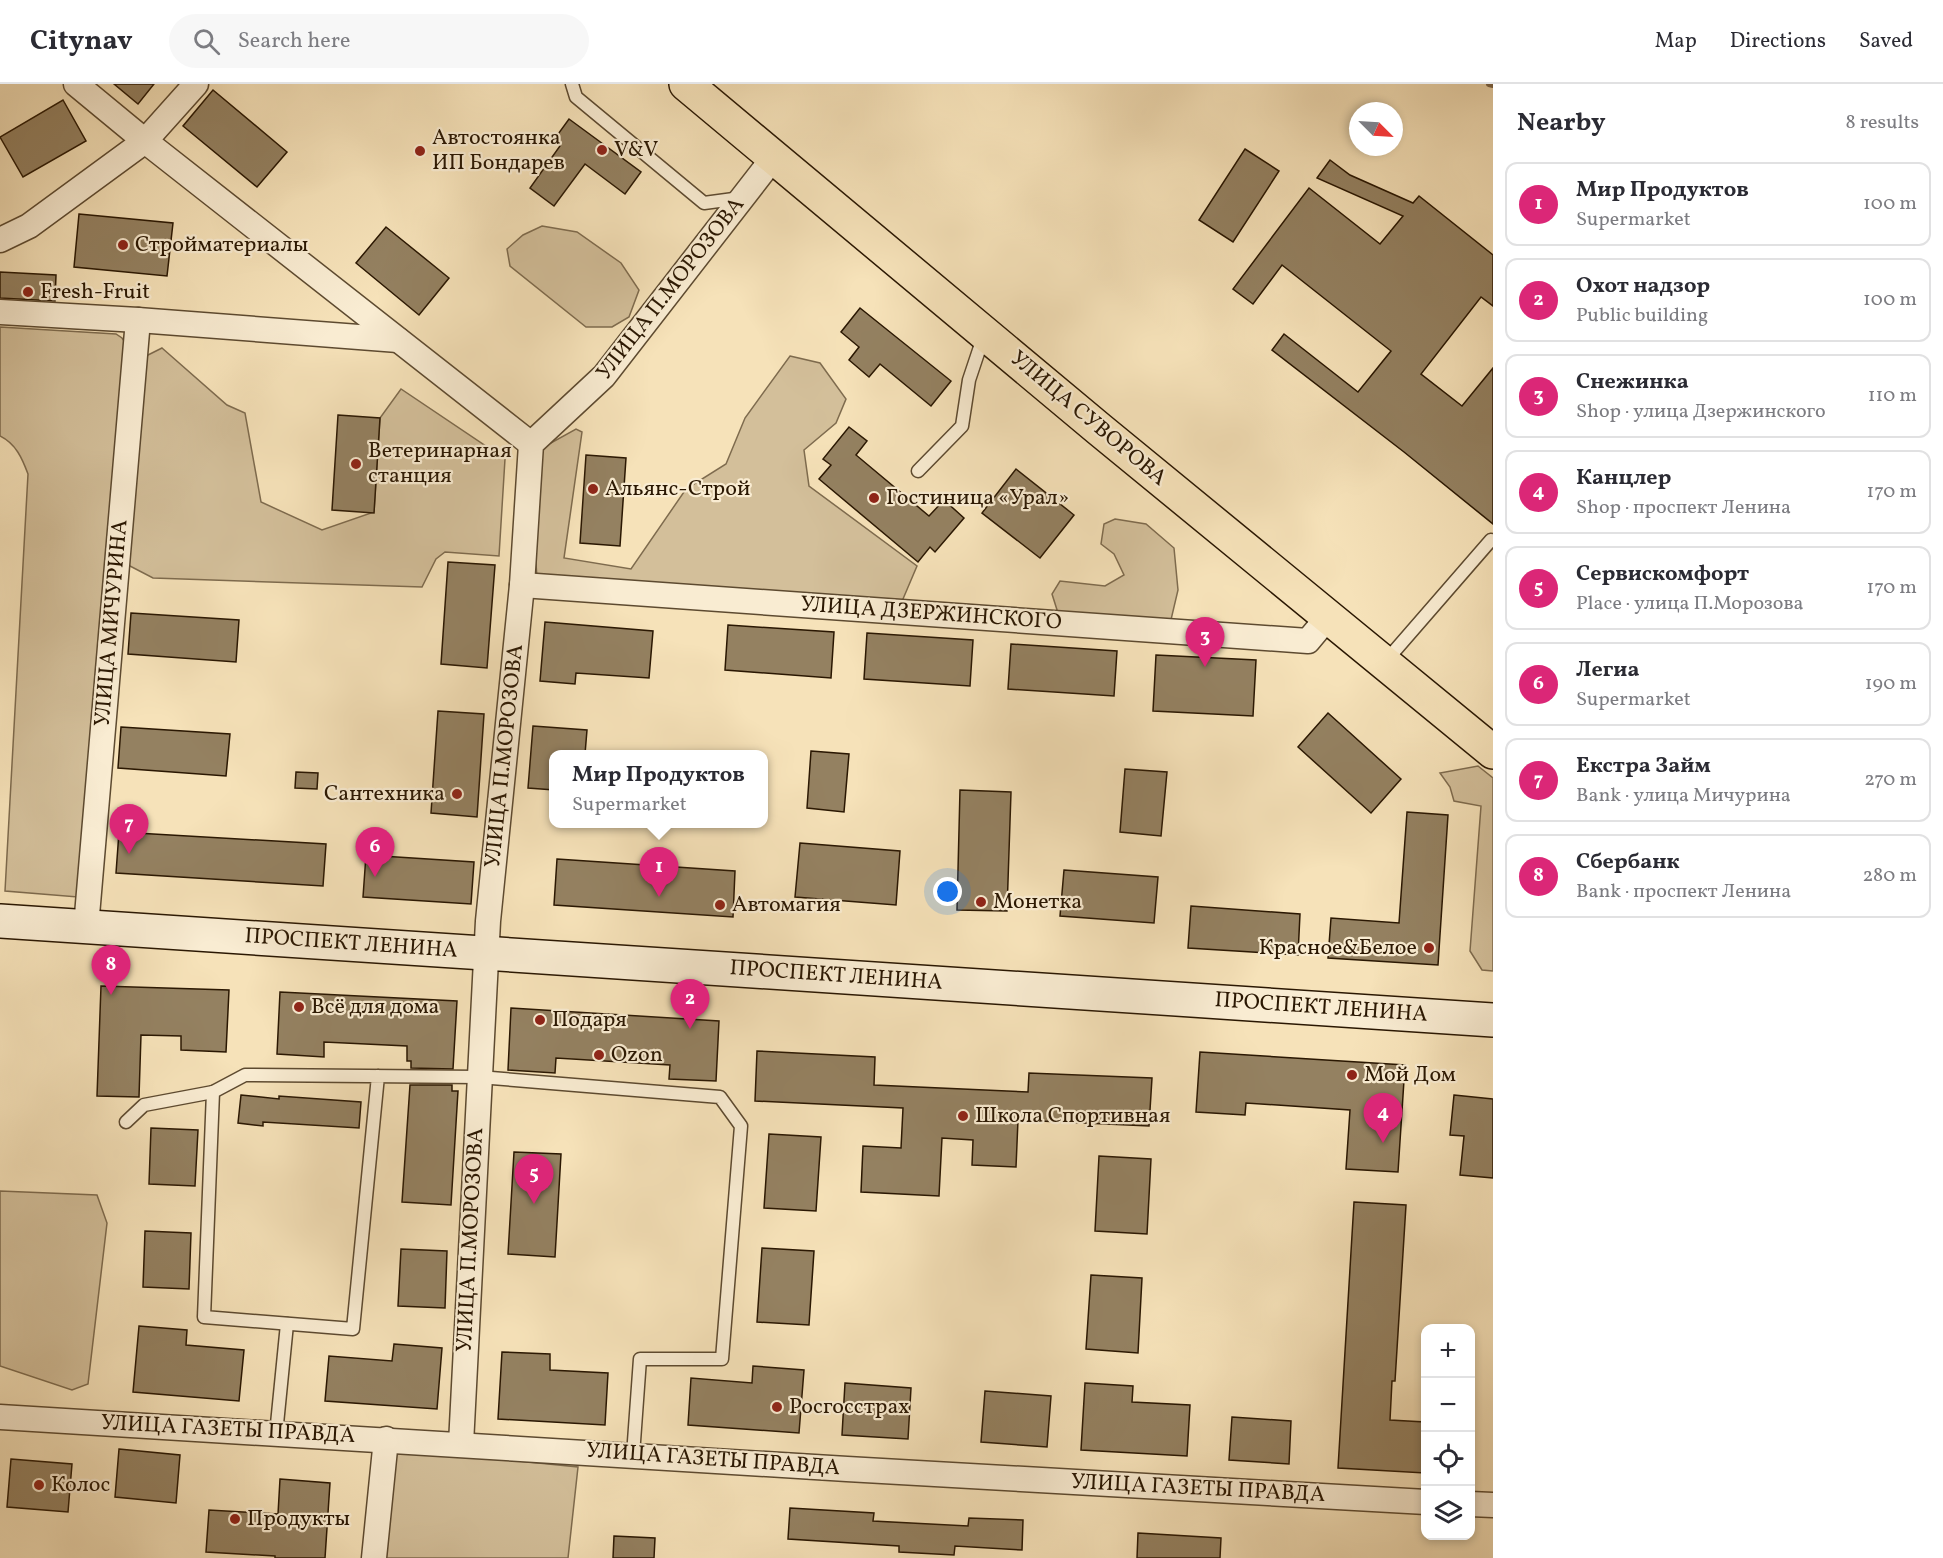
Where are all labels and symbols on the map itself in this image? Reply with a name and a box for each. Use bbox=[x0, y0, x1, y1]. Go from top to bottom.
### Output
north arrow bbox=[1349, 102, 1403, 156]
place label: Автостоянка ИП Бондарев bbox=[432, 123, 565, 179]
place label: V&V bbox=[614, 135, 658, 166]
marker: V&V bbox=[595, 143, 609, 157]
marker: Автостоянка ИП Бондарев bbox=[413, 144, 427, 158]
street label: УЛИЦА П.МОРОЗОВА bbox=[590, 191, 752, 387]
place label: Стройматериалы bbox=[135, 230, 308, 261]
marker: Стройматериалы bbox=[116, 238, 130, 252]
place label: Fresh-Fruit bbox=[40, 277, 150, 308]
marker: Fresh-Fruit bbox=[21, 285, 35, 299]
street label: УЛИЦА СУВОРОВА bbox=[1003, 344, 1173, 494]
place label: Ветеринарная станция bbox=[368, 436, 512, 492]
marker: Ветеринарная станция bbox=[349, 457, 363, 471]
place label: Альянс-Строй bbox=[605, 474, 750, 505]
marker: Альянс-Строй bbox=[586, 482, 600, 496]
place label: Гостиница «Урал» bbox=[886, 483, 1069, 514]
marker: Гостиница «Урал» bbox=[867, 491, 881, 505]
street label: УЛИЦА МИЧУРИНА bbox=[88, 518, 136, 728]
street label: УЛИЦА ДЗЕРЖИНСКОГО bbox=[799, 589, 1063, 639]
pin: 3 bbox=[1186, 618, 1224, 667]
street label: УЛИЦА П.МОРОЗОВА bbox=[478, 643, 532, 869]
place label: Сантехника bbox=[324, 779, 445, 810]
marker: Сантехника bbox=[450, 787, 464, 801]
pin: 7 bbox=[110, 804, 148, 854]
pin: 6 bbox=[356, 828, 394, 877]
pin: 1 bbox=[640, 848, 678, 897]
your location bbox=[933, 877, 962, 906]
place label: Монетка bbox=[993, 887, 1082, 918]
place label: Автомагия bbox=[732, 890, 841, 921]
marker: Монетка bbox=[974, 895, 988, 909]
marker: Автомагия bbox=[713, 898, 727, 912]
street label: ПРОСПЕКТ ЛЕНИНА bbox=[243, 921, 459, 967]
place label: Красное&Белое bbox=[1259, 933, 1417, 964]
marker: Красное&Белое bbox=[1422, 941, 1436, 955]
pin: 8 bbox=[92, 946, 130, 995]
street label: ПРОСПЕКТ ЛЕНИНА bbox=[728, 953, 944, 999]
pin: 2 bbox=[670, 980, 710, 1029]
street label: ПРОСПЕКТ ЛЕНИНА bbox=[1213, 985, 1429, 1031]
place label: Всё для дома bbox=[311, 992, 440, 1023]
marker: Всё для дома bbox=[292, 1000, 306, 1014]
place label: Подаря bbox=[552, 1005, 627, 1036]
marker: Подаря bbox=[533, 1013, 547, 1027]
place label: Ozon bbox=[611, 1040, 663, 1071]
marker: Ozon bbox=[592, 1048, 606, 1062]
place label: Мой Дом bbox=[1364, 1060, 1456, 1091]
marker: Мой Дом bbox=[1345, 1068, 1359, 1082]
pin: 4 bbox=[1364, 1094, 1402, 1143]
place label: Школа Спортивная bbox=[975, 1101, 1170, 1132]
marker: Школа Спортивная bbox=[956, 1109, 970, 1123]
street label: УЛИЦА П.МОРОЗОВА bbox=[450, 1127, 492, 1353]
pin: 5 bbox=[514, 1154, 554, 1204]
place label: Росгосстрах bbox=[789, 1392, 910, 1423]
marker: Росгосстрах bbox=[770, 1400, 784, 1414]
street label: УЛИЦА ГАЗЕТЫ ПРАВДА bbox=[100, 1408, 356, 1452]
street label: УЛИЦА ГАЗЕТЫ ПРАВДА bbox=[585, 1436, 841, 1484]
street label: УЛИЦА ГАЗЕТЫ ПРАВДА bbox=[1070, 1467, 1326, 1511]
place label: Колос bbox=[51, 1470, 110, 1501]
marker: Колос bbox=[32, 1478, 46, 1492]
place label: Продукты bbox=[247, 1504, 350, 1535]
marker: Продукты bbox=[228, 1512, 242, 1526]

